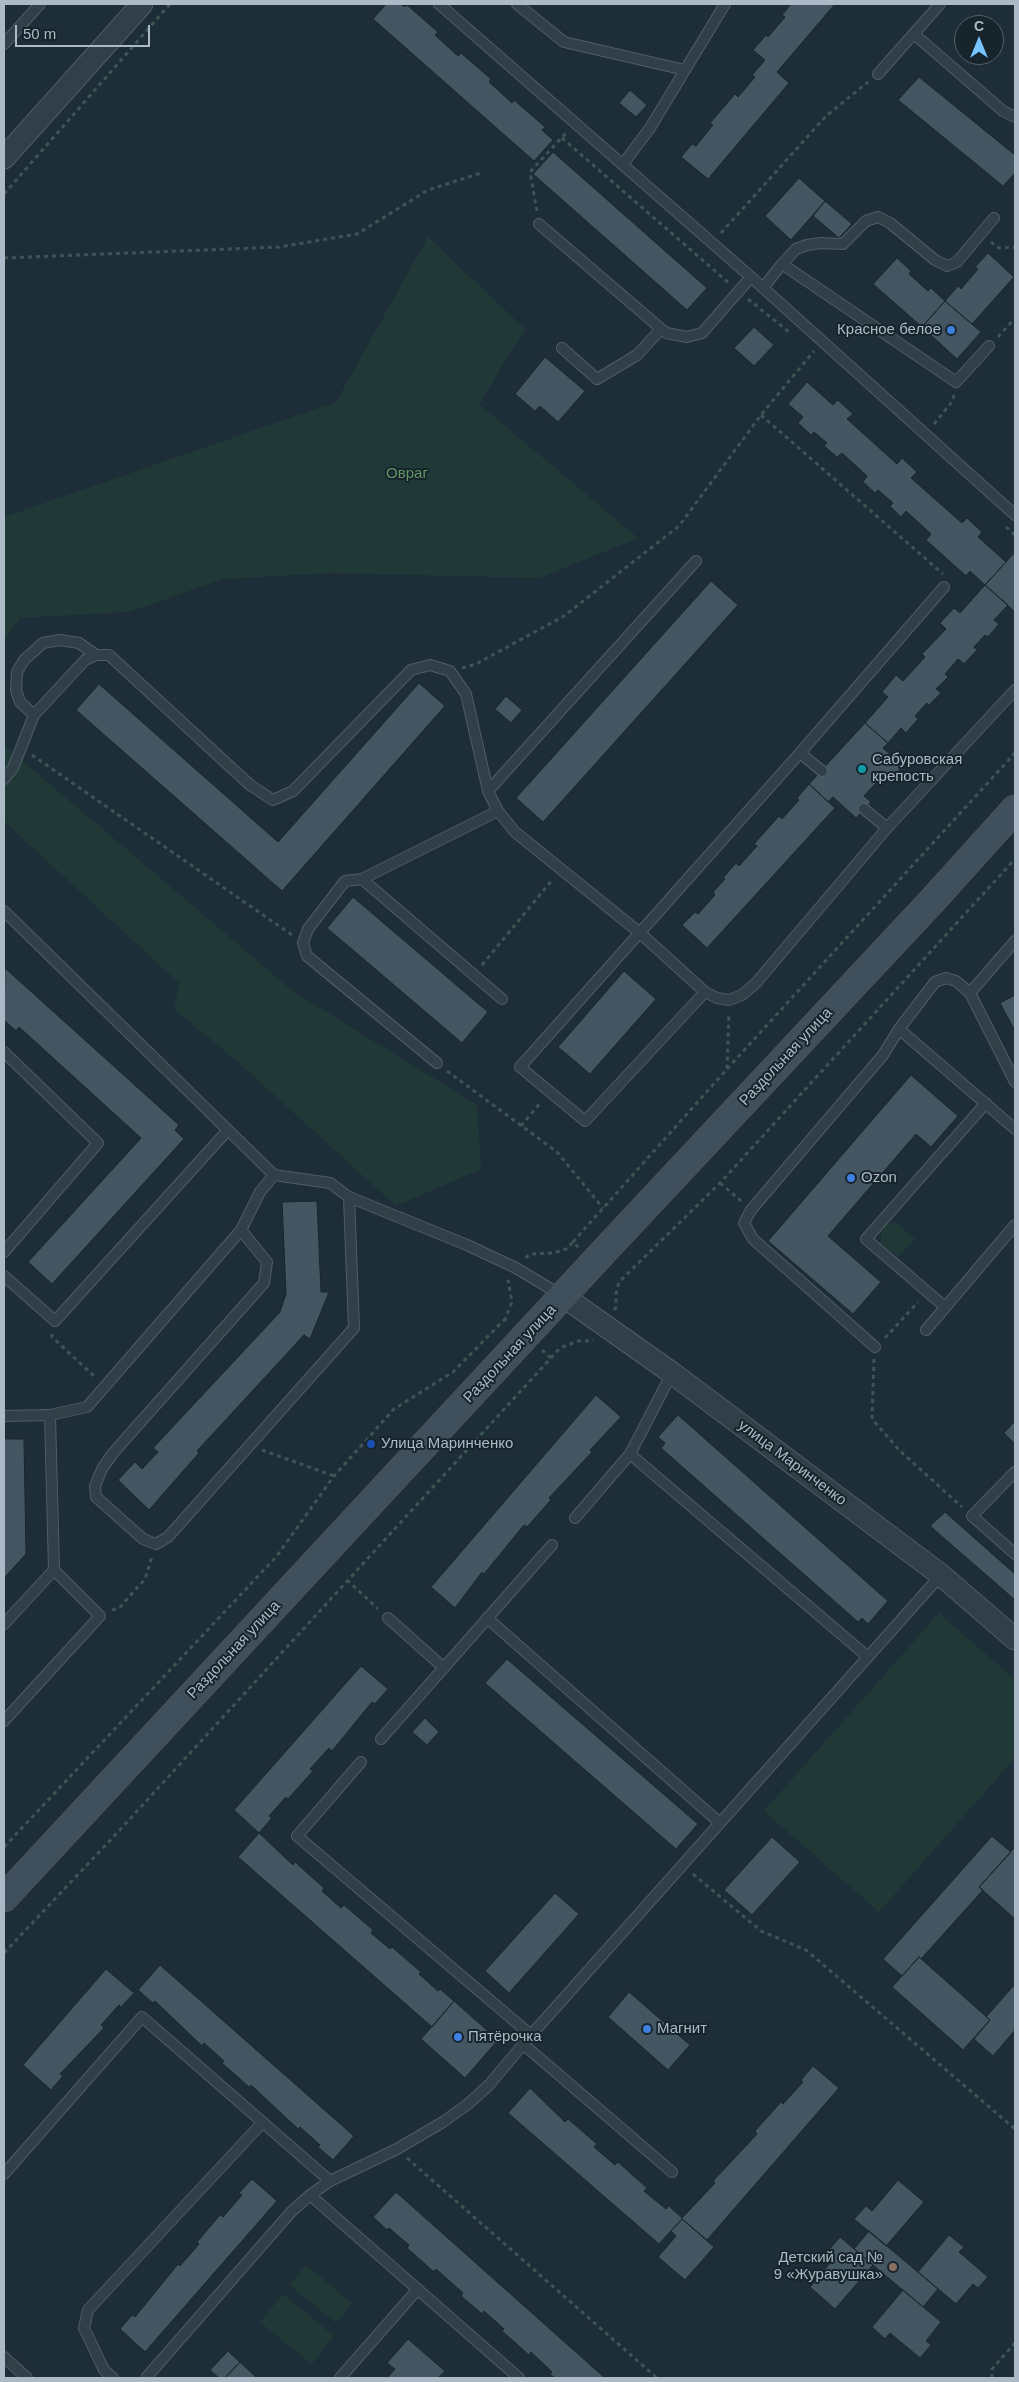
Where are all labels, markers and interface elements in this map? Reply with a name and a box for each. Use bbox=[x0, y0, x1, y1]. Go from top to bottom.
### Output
scale bar bbox=[18, 15, 152, 47]
north arrow bbox=[954, 15, 1004, 65]
text: С bbox=[974, 18, 984, 34]
text: 50 m bbox=[23, 25, 56, 42]
place label: Красное белое bbox=[837, 321, 941, 339]
marker: Красное белое bbox=[945, 324, 957, 336]
park label: Овраг bbox=[386, 465, 428, 483]
place label: Сабуровская крепость bbox=[872, 751, 962, 786]
marker: Сабуровская крепость bbox=[856, 763, 868, 775]
street label: Раздольная улица bbox=[736, 1004, 836, 1110]
place label: Ozon bbox=[861, 1169, 897, 1187]
marker: Ozon bbox=[845, 1172, 857, 1184]
street label: Раздольная улица bbox=[460, 1301, 560, 1407]
street label: улица Маринченко bbox=[734, 1416, 850, 1510]
place label: Улица Маринченко bbox=[381, 1435, 513, 1453]
marker: Улица Маринченко bbox=[365, 1438, 377, 1450]
street label: Раздольная улица bbox=[184, 1597, 284, 1703]
place label: Магнит bbox=[657, 2020, 707, 2038]
marker: Магнит bbox=[641, 2023, 653, 2035]
place label: Пятёрочка bbox=[468, 2028, 542, 2046]
marker: Пятёрочка bbox=[452, 2031, 464, 2043]
place label: Детский сад № 9 «Журавушка» bbox=[774, 2249, 883, 2284]
marker: Детский сад № 9 «Журавушка» bbox=[887, 2261, 899, 2273]

